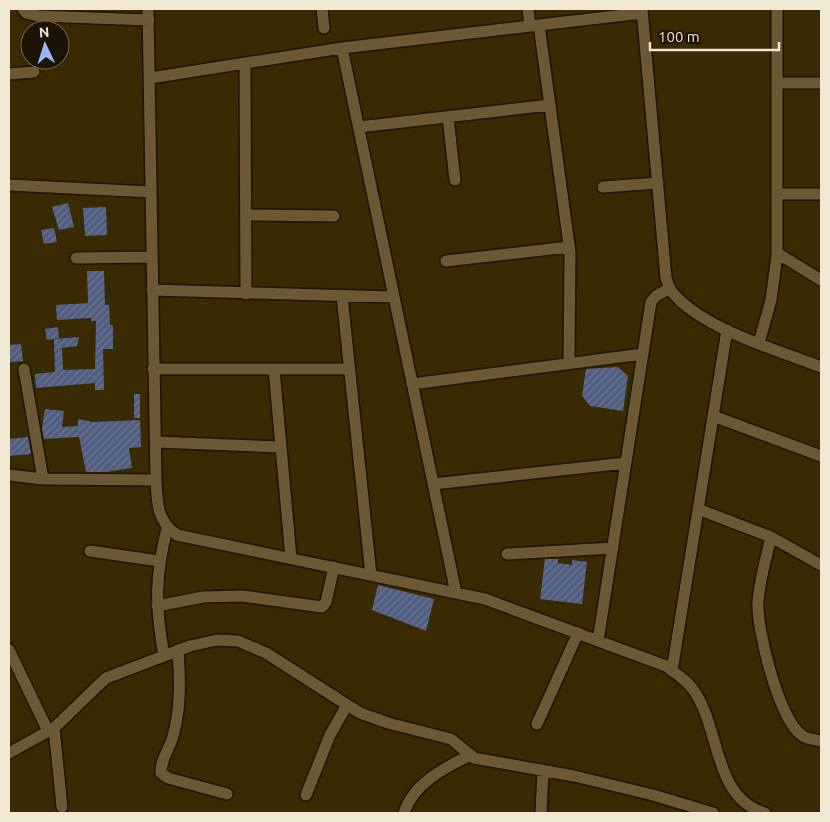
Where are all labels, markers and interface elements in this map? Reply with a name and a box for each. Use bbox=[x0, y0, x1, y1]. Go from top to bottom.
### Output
north arrow bbox=[20, 20, 70, 70]
scale bar bbox=[650, 20, 779, 52]
text: N bbox=[38, 24, 50, 40]
text: 100 m bbox=[658, 28, 700, 45]

